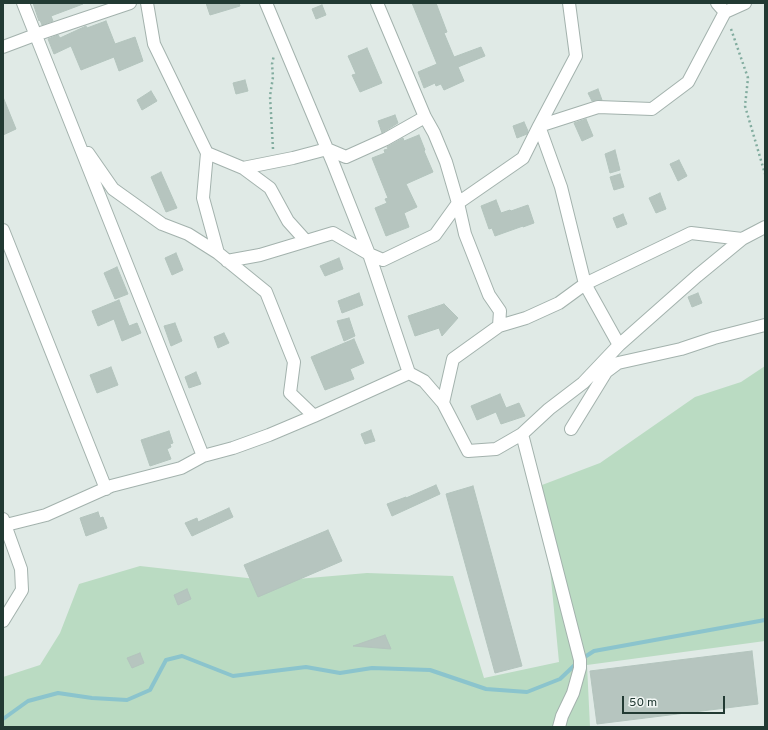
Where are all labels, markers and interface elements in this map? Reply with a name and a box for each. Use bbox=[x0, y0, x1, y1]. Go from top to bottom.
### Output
scale bar bbox=[624, 688, 727, 714]
text: 50 m bbox=[629, 695, 657, 711]

